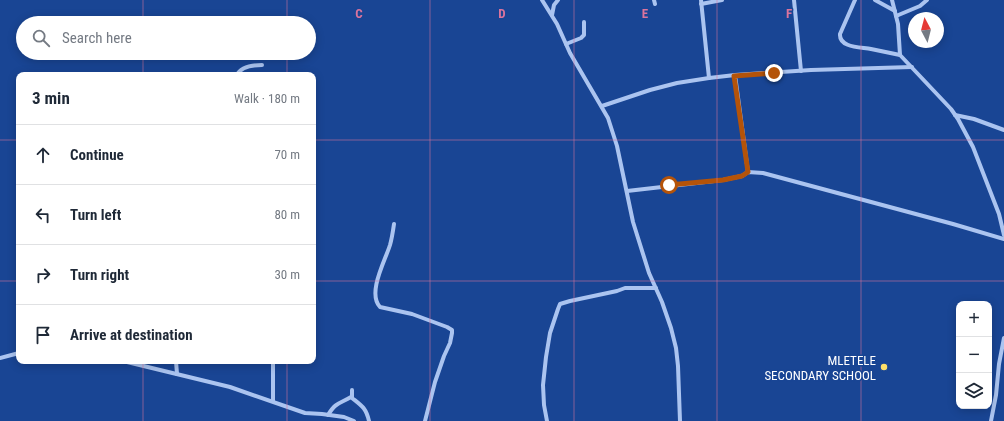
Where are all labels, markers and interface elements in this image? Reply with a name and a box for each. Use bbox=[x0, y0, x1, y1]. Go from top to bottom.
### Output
text: C bbox=[355, 6, 363, 21]
text: D bbox=[498, 6, 506, 21]
text: E bbox=[642, 6, 649, 21]
text: F bbox=[786, 6, 792, 21]
north arrow bbox=[908, 12, 944, 48]
search box bbox=[16, 16, 316, 60]
icon: search bbox=[30, 27, 52, 49]
text: Search here bbox=[62, 29, 132, 47]
route end bbox=[765, 64, 783, 82]
text: 3 min bbox=[32, 88, 70, 108]
text: Walk · 180 m bbox=[234, 91, 300, 106]
icon: ahead bbox=[32, 144, 54, 166]
text: Continue bbox=[70, 146, 124, 164]
text: 70 m bbox=[274, 147, 300, 162]
route start bbox=[660, 176, 678, 194]
icon: left bbox=[32, 204, 54, 226]
text: Turn left bbox=[70, 206, 121, 224]
text: 80 m bbox=[274, 207, 300, 222]
icon: right bbox=[32, 264, 54, 286]
text: Turn right bbox=[70, 266, 129, 284]
text: 30 m bbox=[274, 267, 300, 282]
map controls bbox=[956, 301, 992, 409]
button: + bbox=[956, 301, 992, 337]
icon: arrive bbox=[32, 324, 54, 346]
text: Arrive at destination bbox=[70, 326, 193, 344]
button: − bbox=[956, 337, 992, 373]
place label: MLETELE SECONDARY SCHOOL bbox=[764, 353, 876, 383]
marker: MLETELE SECONDARY SCHOOL bbox=[879, 362, 889, 372]
button: layers bbox=[956, 373, 992, 409]

